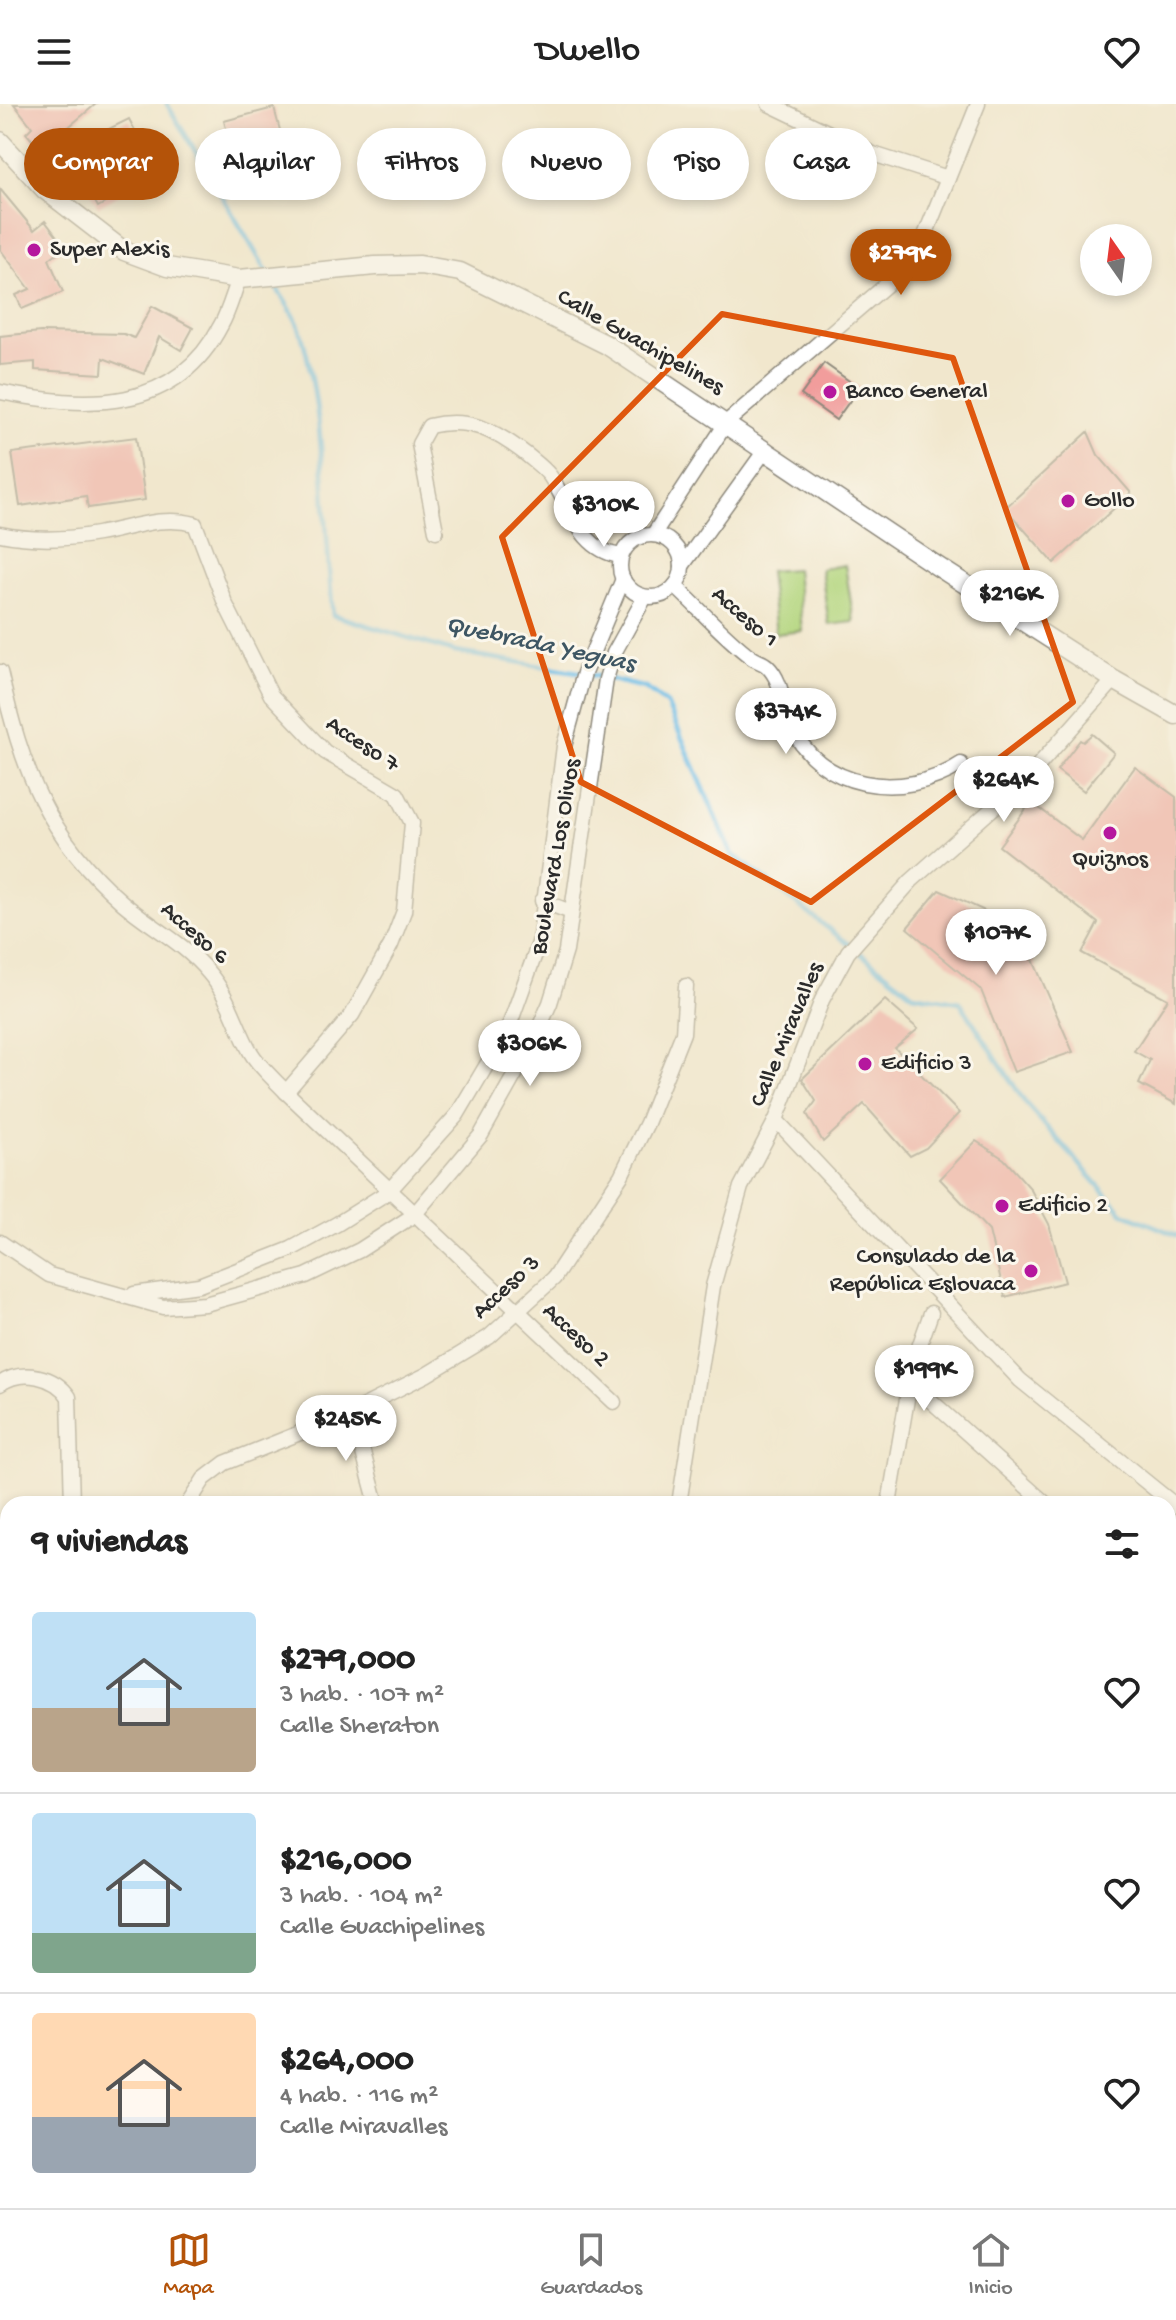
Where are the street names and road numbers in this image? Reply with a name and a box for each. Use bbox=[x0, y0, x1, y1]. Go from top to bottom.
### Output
street label: Calle Guachipelines bbox=[551, 283, 730, 403]
street label: Acceso 1 bbox=[704, 581, 784, 655]
street label: Acceso 7 bbox=[320, 710, 405, 780]
street label: Boulevard Los Olivos bbox=[525, 756, 589, 958]
street label: Acceso 6 bbox=[154, 896, 235, 972]
street label: Calle Miravalles bbox=[744, 957, 832, 1112]
street label: Acceso 3 bbox=[467, 1249, 547, 1327]
street label: Acceso 2 bbox=[535, 1298, 615, 1375]

